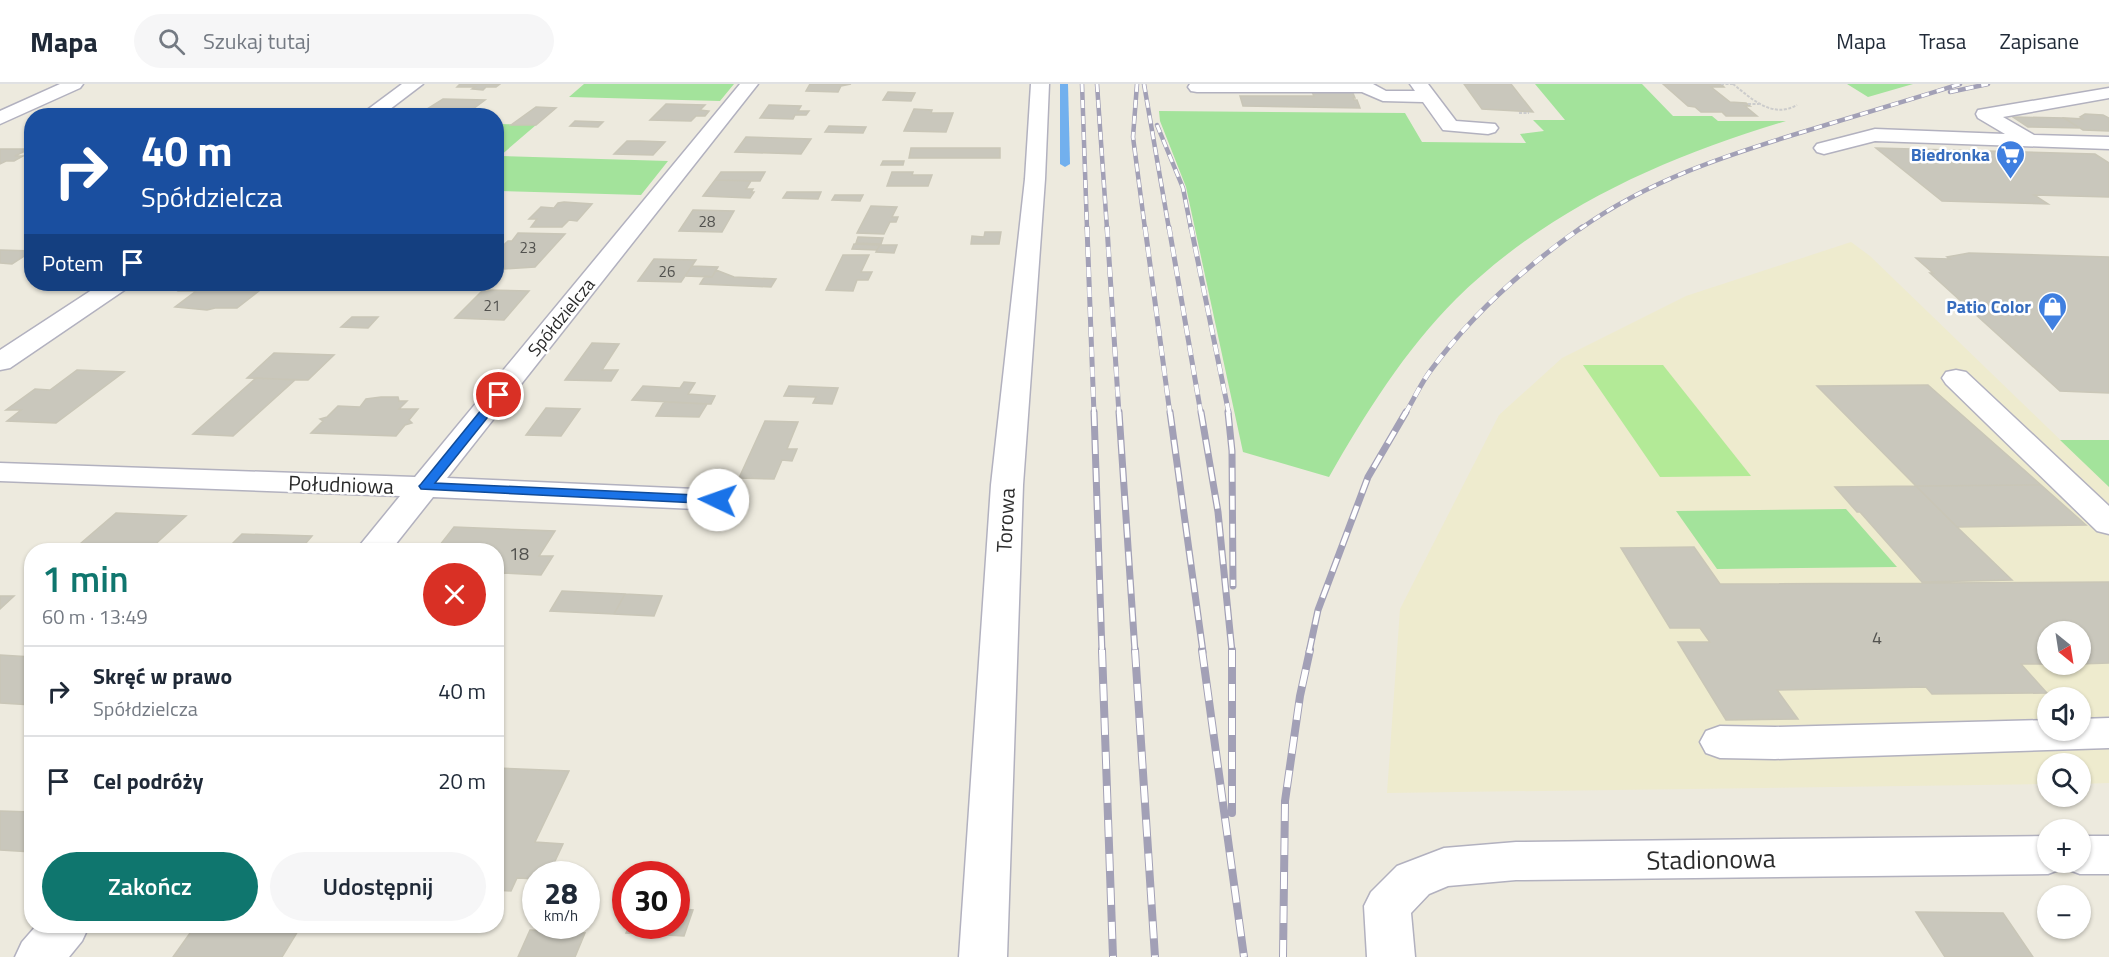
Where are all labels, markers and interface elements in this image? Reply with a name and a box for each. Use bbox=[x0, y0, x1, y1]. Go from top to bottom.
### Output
search box bbox=[134, 14, 554, 68]
text: Mapa bbox=[30, 20, 98, 63]
text: Szukaj tutaj bbox=[203, 24, 311, 58]
icon: search bbox=[155, 25, 188, 58]
text: Mapa bbox=[1836, 25, 1886, 57]
text: Trasa bbox=[1919, 25, 1966, 57]
text: Zapisane bbox=[1999, 25, 2079, 57]
text: 40 m bbox=[141, 118, 233, 182]
icon: right bbox=[42, 132, 120, 210]
supermarket icon: Biedronka bbox=[1995, 138, 2027, 180]
place label: Biedronka bbox=[1911, 141, 1990, 168]
text: Spółdzielcza bbox=[141, 176, 282, 217]
house number: 28 bbox=[699, 210, 715, 233]
house number: 23 bbox=[520, 236, 536, 259]
text: Potem bbox=[42, 246, 104, 280]
icon: arrive bbox=[116, 246, 149, 279]
house number: 26 bbox=[659, 260, 675, 283]
street label: Spółdzielcza bbox=[521, 272, 601, 362]
shop icon: Patio Color bbox=[2036, 290, 2068, 332]
place label: Patio Color bbox=[1946, 293, 2031, 320]
house number: 21 bbox=[484, 294, 500, 317]
pin bbox=[473, 369, 524, 420]
icon: arrive bbox=[482, 378, 515, 411]
street label: Południowa bbox=[288, 466, 395, 502]
position arrow bbox=[686, 468, 750, 532]
street label: Torowa bbox=[987, 486, 1023, 553]
house number: 18 bbox=[509, 540, 529, 567]
text: 1 min bbox=[42, 551, 129, 606]
button: close bbox=[423, 563, 486, 626]
text: 60 m · 13:49 bbox=[42, 601, 148, 632]
north arrow bbox=[2037, 621, 2091, 675]
map controls bbox=[2037, 621, 2091, 939]
house number: 4 bbox=[1872, 624, 1882, 651]
text: Skręć w prawo bbox=[93, 659, 232, 693]
text: 40 m bbox=[438, 674, 486, 708]
icon: right bbox=[42, 675, 75, 708]
button: sound bbox=[2037, 687, 2091, 741]
text: Spółdzielcza bbox=[93, 693, 198, 724]
button: search bbox=[2037, 753, 2091, 807]
text: Cel podróży bbox=[93, 764, 203, 798]
text: 20 m bbox=[438, 764, 486, 798]
icon: arrive bbox=[42, 765, 75, 798]
button: + bbox=[2037, 819, 2091, 873]
street label: Stadionowa bbox=[1646, 838, 1776, 880]
button: Zakończ bbox=[42, 852, 258, 921]
button: Udostępnij bbox=[270, 852, 486, 921]
speed limit sign: 30 bbox=[612, 861, 690, 939]
text: 28 bbox=[544, 870, 578, 916]
button: − bbox=[2037, 885, 2091, 939]
text: km/h bbox=[544, 904, 578, 927]

